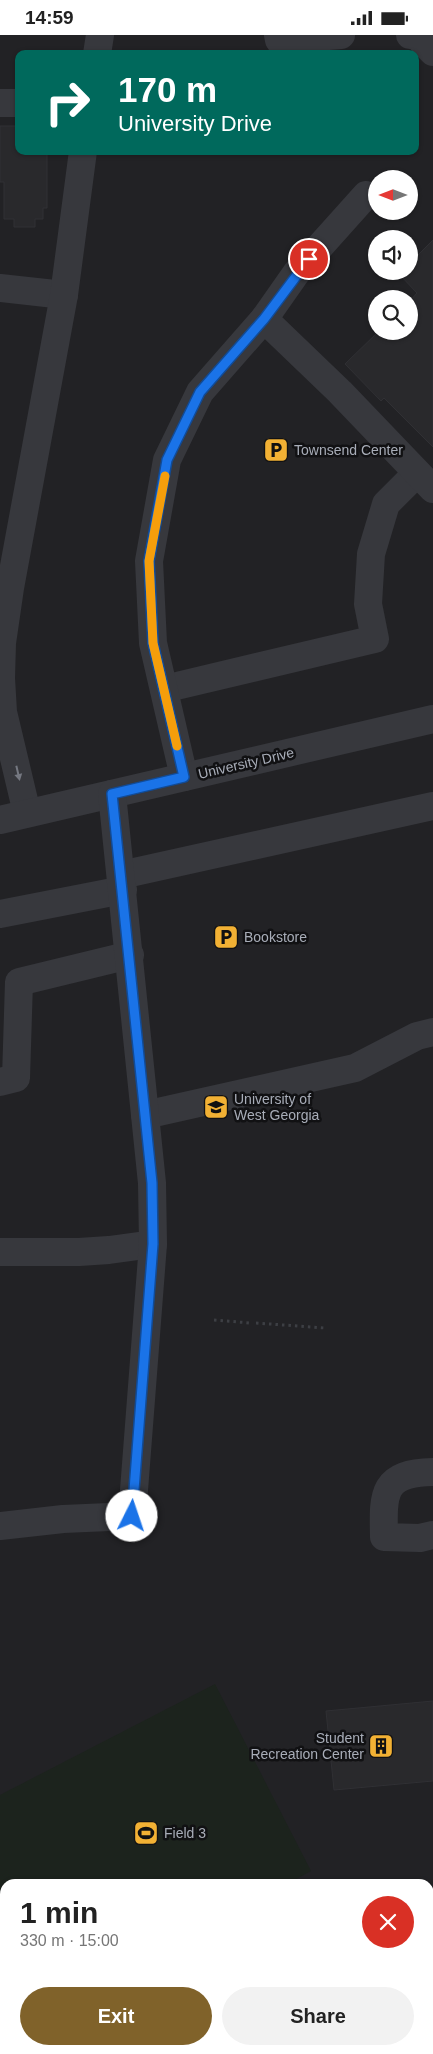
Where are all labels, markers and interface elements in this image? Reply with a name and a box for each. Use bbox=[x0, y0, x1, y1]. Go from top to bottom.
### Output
text: 14:59 bbox=[25, 7, 74, 28]
icon: right bbox=[35, 70, 100, 135]
text: 170 m bbox=[118, 70, 217, 109]
text: University Drive bbox=[118, 111, 272, 136]
north arrow bbox=[368, 170, 418, 220]
map controls bbox=[368, 170, 418, 340]
button: sound bbox=[368, 230, 418, 280]
pin bbox=[288, 238, 330, 280]
icon: arrive bbox=[295, 245, 323, 273]
button: search bbox=[368, 290, 418, 340]
parking icon: Townsend Center bbox=[263, 437, 289, 463]
place label: Townsend Center bbox=[294, 442, 403, 458]
street label: University Drive bbox=[196, 744, 296, 782]
one-way arrow bbox=[14, 766, 22, 781]
parking icon: Bookstore bbox=[213, 924, 239, 950]
place label: Bookstore bbox=[244, 929, 307, 945]
place label: University of West Georgia bbox=[234, 1091, 320, 1123]
school or university icon: University of West Georgia bbox=[203, 1094, 229, 1120]
position arrow bbox=[105, 1489, 157, 1541]
place label: Student Recreation Center bbox=[250, 1730, 364, 1762]
building icon: Student Recreation Center bbox=[368, 1733, 394, 1759]
sports icon: Field 3 bbox=[133, 1820, 159, 1846]
place label: Field 3 bbox=[164, 1825, 206, 1841]
text: 1 min bbox=[20, 1896, 98, 1929]
button: close bbox=[362, 1896, 414, 1948]
text: 330 m · 15:00 bbox=[20, 1932, 119, 1949]
button: Exit bbox=[20, 1987, 212, 2045]
button: Share bbox=[222, 1987, 414, 2045]

